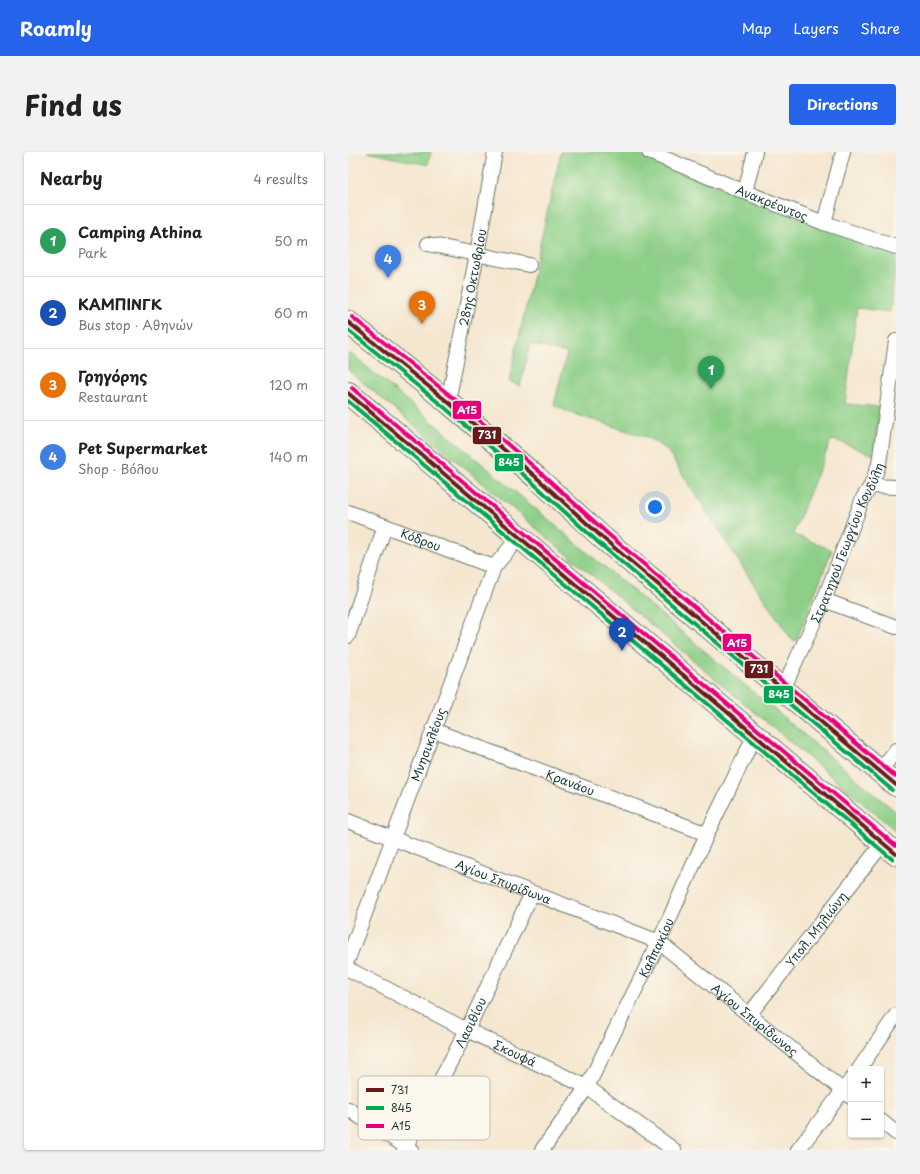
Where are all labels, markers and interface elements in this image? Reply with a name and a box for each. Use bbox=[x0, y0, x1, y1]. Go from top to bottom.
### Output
text: Roamly bbox=[20, 14, 92, 42]
text: Map bbox=[742, 18, 772, 39]
text: Layers bbox=[794, 18, 839, 39]
text: Share bbox=[861, 18, 900, 39]
text: Find us bbox=[24, 83, 122, 126]
button: Directions bbox=[789, 84, 896, 125]
text: Nearby bbox=[40, 165, 102, 191]
text: 4 results bbox=[254, 169, 308, 188]
street label: Ανακρέοντος bbox=[733, 180, 811, 225]
text: Camping Athina bbox=[78, 220, 202, 243]
street label: 28ης Οκτωβρίου bbox=[454, 227, 490, 327]
text: 1 bbox=[50, 231, 56, 250]
text: 50 m bbox=[274, 231, 308, 250]
text: Park bbox=[78, 243, 107, 262]
pin: 4 bbox=[375, 245, 401, 278]
pin: 3 bbox=[409, 291, 435, 324]
text: ΚΑΜΠΙΝΓΚ bbox=[78, 292, 162, 315]
text: 2 bbox=[48, 303, 58, 322]
text: 60 m bbox=[274, 303, 308, 322]
text: Bus stop · Αθηνών bbox=[78, 315, 193, 334]
pin: 1 bbox=[698, 356, 724, 389]
text: Γρηγόρης bbox=[78, 364, 147, 387]
text: 3 bbox=[49, 375, 57, 394]
text: 120 m bbox=[269, 375, 308, 394]
text: Restaurant bbox=[78, 387, 148, 406]
line badge: Α15 bbox=[452, 400, 482, 420]
text: Α15 bbox=[457, 401, 477, 418]
line badge: 731 bbox=[472, 426, 502, 445]
text: 731 bbox=[478, 426, 496, 443]
text: Pet Supermarket bbox=[78, 436, 208, 459]
text: 4 bbox=[49, 447, 57, 466]
text: 140 m bbox=[269, 447, 308, 466]
line badge: 845 bbox=[494, 453, 524, 472]
text: 845 bbox=[498, 453, 520, 470]
text: Shop · Βόλου bbox=[78, 459, 159, 478]
street label: Στρατηγού Γεωργίου Κονδύλη bbox=[806, 460, 888, 626]
your location bbox=[645, 497, 665, 517]
street label: Κόδρου bbox=[398, 524, 444, 555]
pin: 2 bbox=[609, 618, 635, 651]
line badge: Α15 bbox=[722, 633, 752, 652]
text: Α15 bbox=[727, 634, 747, 651]
line badge: 731 bbox=[744, 660, 774, 679]
text: 731 bbox=[750, 660, 768, 677]
line badge: 845 bbox=[763, 685, 794, 704]
text: 845 bbox=[768, 685, 790, 702]
street label: Μνησικλέους bbox=[406, 705, 450, 784]
street label: Κρανάου bbox=[544, 765, 597, 800]
street label: Αγίου Σπυρίδωνα bbox=[453, 855, 554, 908]
street label: Υπολ. Μηλιώνη bbox=[781, 888, 851, 970]
street label: Καλπακίου bbox=[634, 915, 678, 980]
street label: Αγίου Σπυρίδωνος bbox=[708, 979, 802, 1060]
street label: Λασιθίου bbox=[450, 994, 490, 1051]
street label: Σκουφά bbox=[491, 1035, 540, 1071]
map controls bbox=[848, 1066, 884, 1138]
button: + bbox=[848, 1066, 884, 1102]
legend bbox=[358, 1076, 490, 1140]
text: 731 bbox=[391, 1081, 408, 1098]
text: 845 bbox=[391, 1099, 412, 1116]
button: − bbox=[848, 1102, 884, 1138]
text: Α15 bbox=[391, 1117, 411, 1134]

